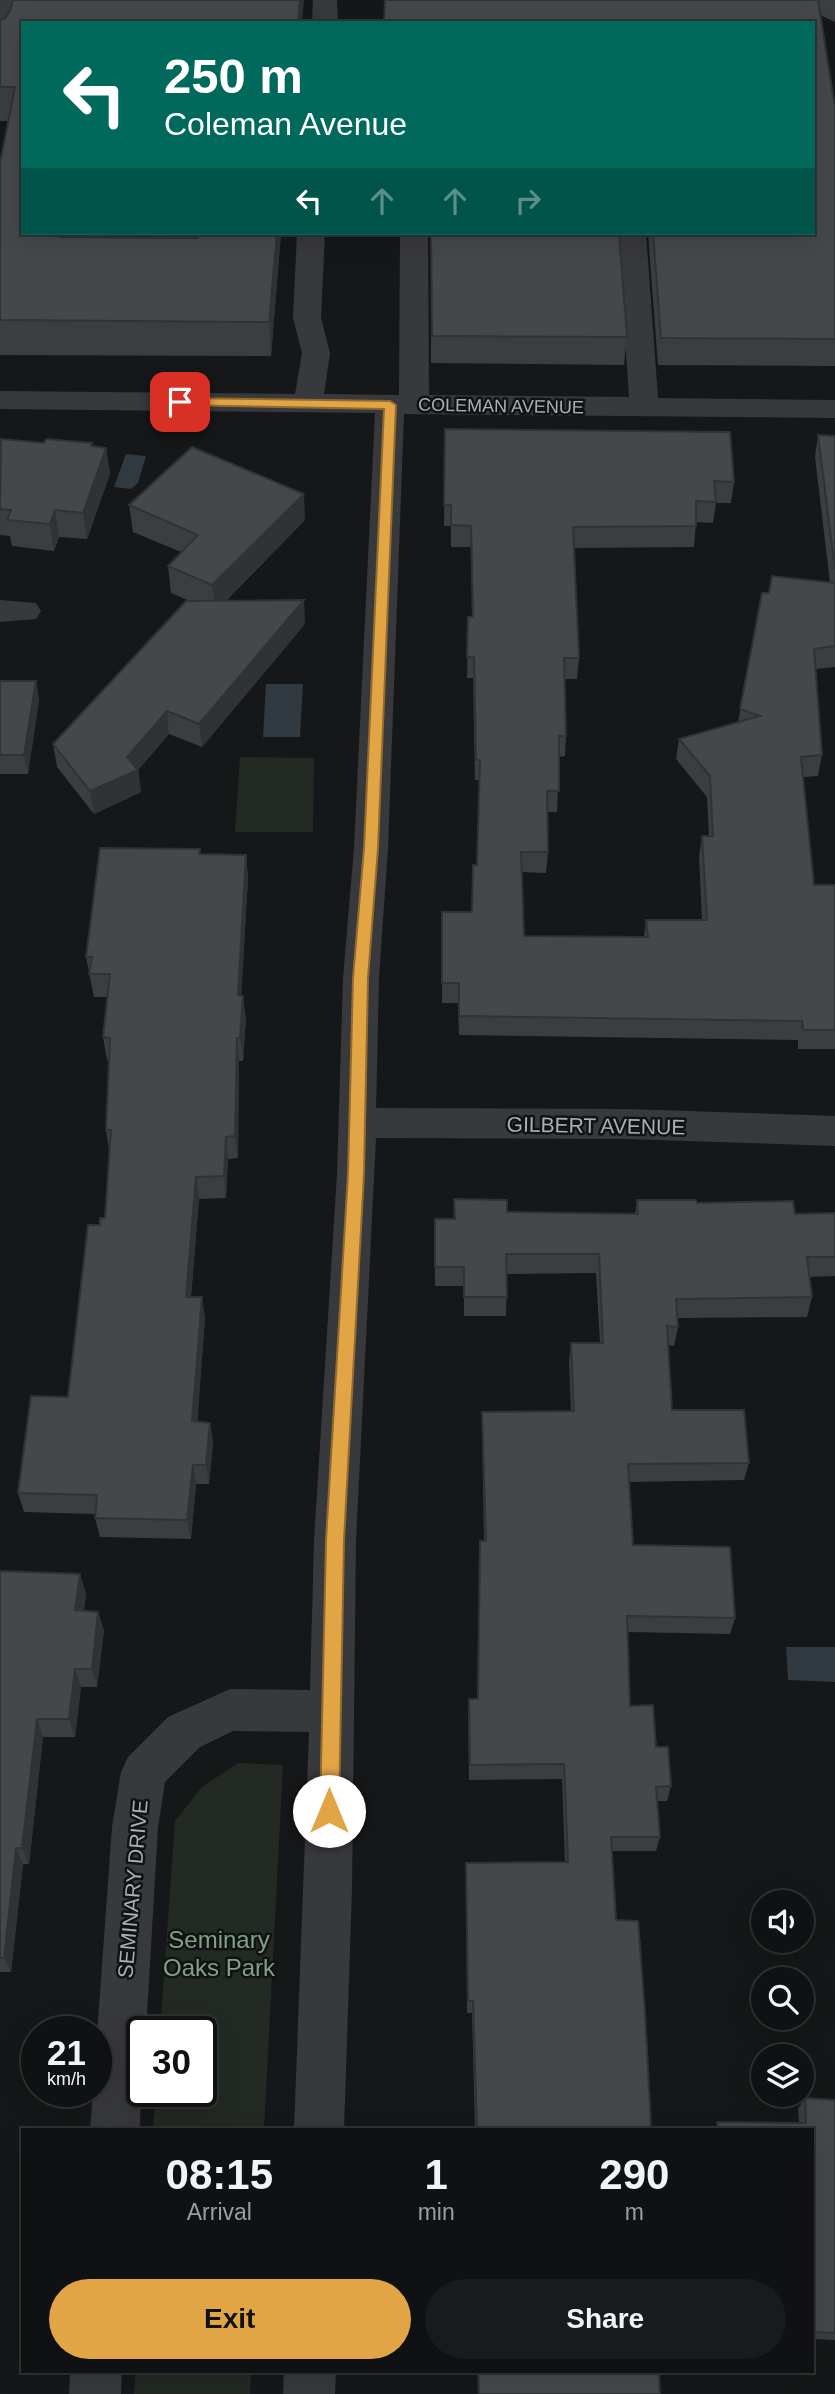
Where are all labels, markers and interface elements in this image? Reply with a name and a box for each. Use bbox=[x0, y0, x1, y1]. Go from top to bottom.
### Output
icon: left bbox=[49, 49, 140, 140]
text: 250 m bbox=[164, 49, 303, 103]
text: Coleman Avenue bbox=[164, 106, 407, 142]
icon: left bbox=[290, 182, 328, 220]
icon: ahead bbox=[363, 182, 401, 220]
icon: ahead bbox=[436, 182, 474, 220]
icon: right bbox=[509, 182, 547, 220]
pin bbox=[150, 372, 210, 432]
icon: arrive bbox=[161, 383, 199, 421]
street label: COLEMAN AVENUE bbox=[418, 395, 584, 417]
street label: GILBERT AVENUE bbox=[507, 1112, 685, 1139]
position arrow bbox=[292, 1774, 366, 1848]
street label: SEMINARY DRIVE bbox=[113, 1799, 152, 1979]
map controls bbox=[751, 1890, 814, 2107]
button: sound bbox=[751, 1890, 814, 1953]
park label: Seminary Oaks Park bbox=[163, 1926, 276, 1981]
button: search bbox=[751, 1967, 814, 2030]
speed limit sign: 30 bbox=[126, 2016, 217, 2107]
text: 21 bbox=[47, 2033, 86, 2072]
button: layers bbox=[751, 2044, 814, 2107]
text: km/h bbox=[47, 2069, 86, 2089]
text: 08:15 bbox=[166, 2151, 273, 2198]
text: 1 bbox=[424, 2151, 448, 2198]
text: 290 bbox=[599, 2151, 669, 2198]
text: Arrival bbox=[187, 2199, 252, 2225]
text: min bbox=[418, 2199, 455, 2225]
text: m bbox=[625, 2199, 644, 2225]
button: Exit bbox=[49, 2279, 411, 2359]
button: Share bbox=[425, 2279, 786, 2359]

